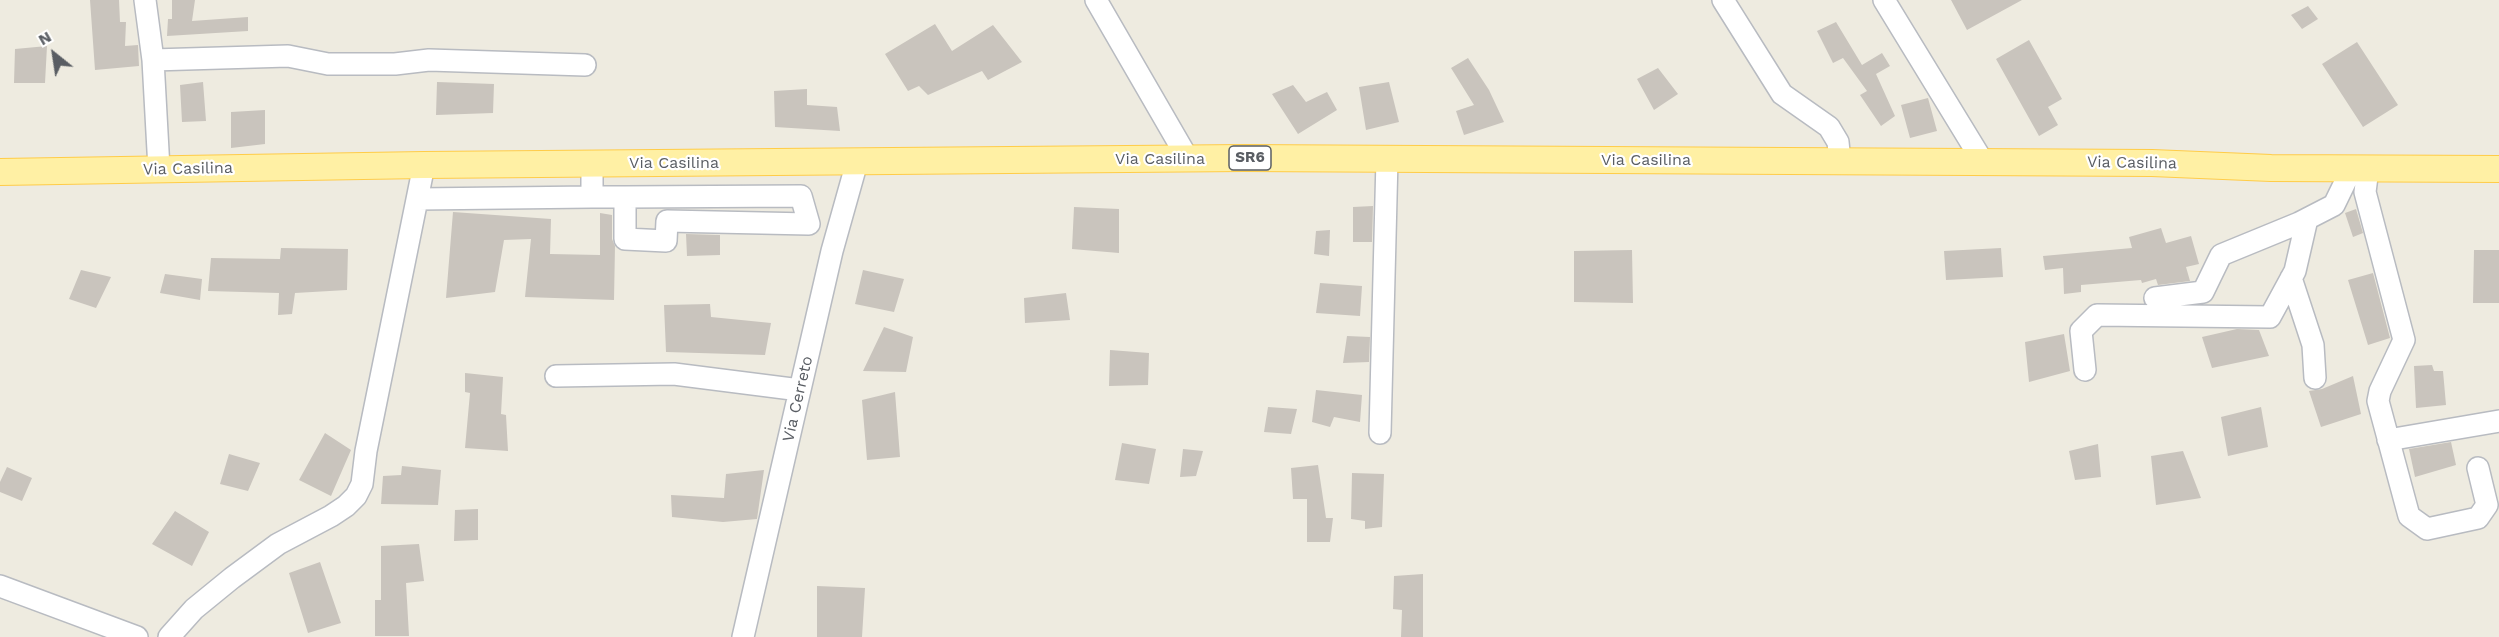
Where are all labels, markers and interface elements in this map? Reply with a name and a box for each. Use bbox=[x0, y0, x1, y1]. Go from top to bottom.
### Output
north arrow bbox=[24, 24, 84, 84]
text: N bbox=[35, 27, 55, 49]
road number: SR6 bbox=[1229, 146, 1271, 170]
street label: Via Casilina bbox=[1115, 149, 1205, 169]
street label: Via Casilina bbox=[1601, 150, 1691, 170]
street label: Via Casilina bbox=[629, 153, 719, 173]
street label: Via Casilina bbox=[2087, 153, 2177, 173]
street label: Via Casilina bbox=[143, 159, 233, 179]
street label: Via Cerreto bbox=[779, 354, 817, 444]

